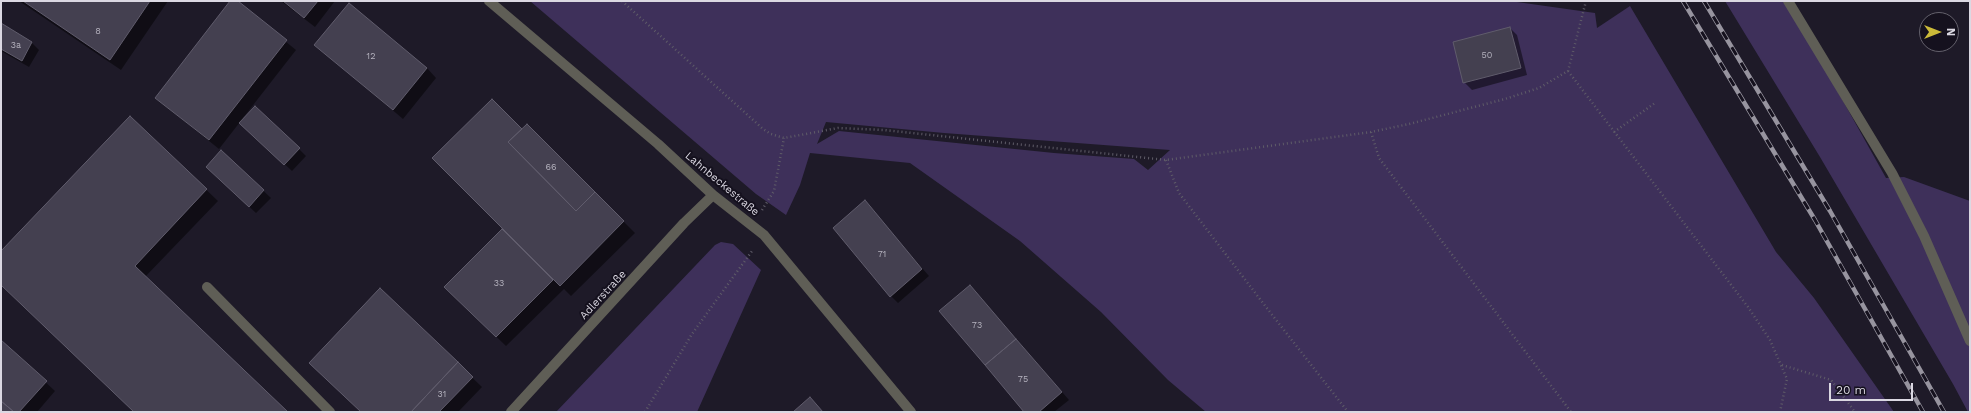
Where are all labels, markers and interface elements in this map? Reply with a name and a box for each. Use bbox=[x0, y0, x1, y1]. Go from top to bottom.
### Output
north arrow bbox=[1919, 12, 1959, 52]
house number: 8 bbox=[95, 26, 101, 36]
text: N bbox=[1944, 28, 1957, 36]
house number: 3a bbox=[11, 40, 21, 50]
house number: 50 bbox=[1482, 50, 1492, 60]
house number: 12 bbox=[367, 51, 375, 61]
street label: Lahnbeckestraße bbox=[682, 149, 762, 219]
house number: 66 bbox=[546, 162, 556, 172]
house number: 71 bbox=[878, 249, 886, 259]
street label: Adlerstraße bbox=[577, 268, 629, 322]
house number: 33 bbox=[494, 278, 504, 288]
house number: 73 bbox=[972, 320, 982, 330]
house number: 75 bbox=[1018, 374, 1028, 384]
scale bar bbox=[1831, 375, 1915, 401]
text: 20 m bbox=[1836, 383, 1866, 397]
house number: 31 bbox=[438, 389, 446, 399]

